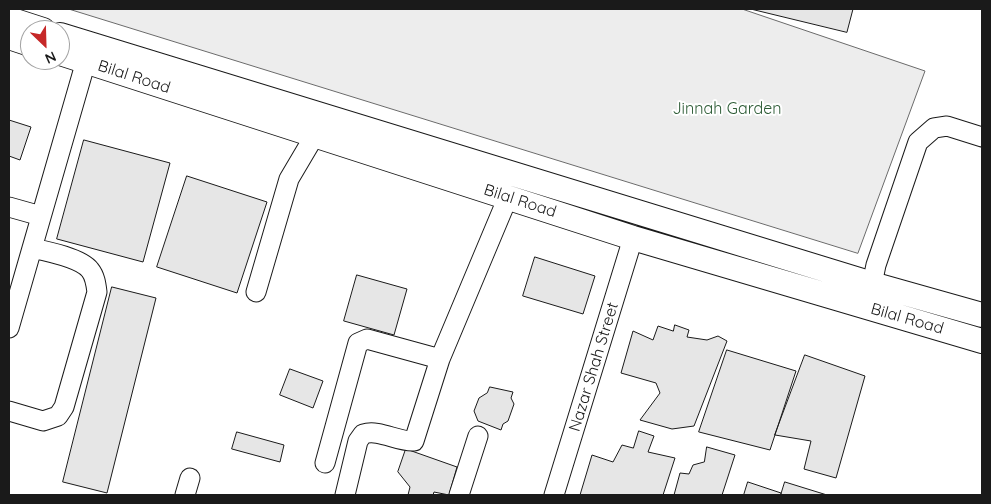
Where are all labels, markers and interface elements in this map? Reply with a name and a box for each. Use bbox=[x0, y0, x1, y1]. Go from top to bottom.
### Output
north arrow bbox=[20, 20, 70, 70]
text: N bbox=[42, 47, 59, 68]
street label: Bilal Road bbox=[95, 56, 173, 98]
park label: Jinnah Garden bbox=[672, 99, 782, 119]
street label: Bilal Road bbox=[481, 180, 559, 222]
street label: Bilal Road bbox=[868, 299, 946, 339]
street label: Nazar Shah Street bbox=[565, 300, 623, 434]

